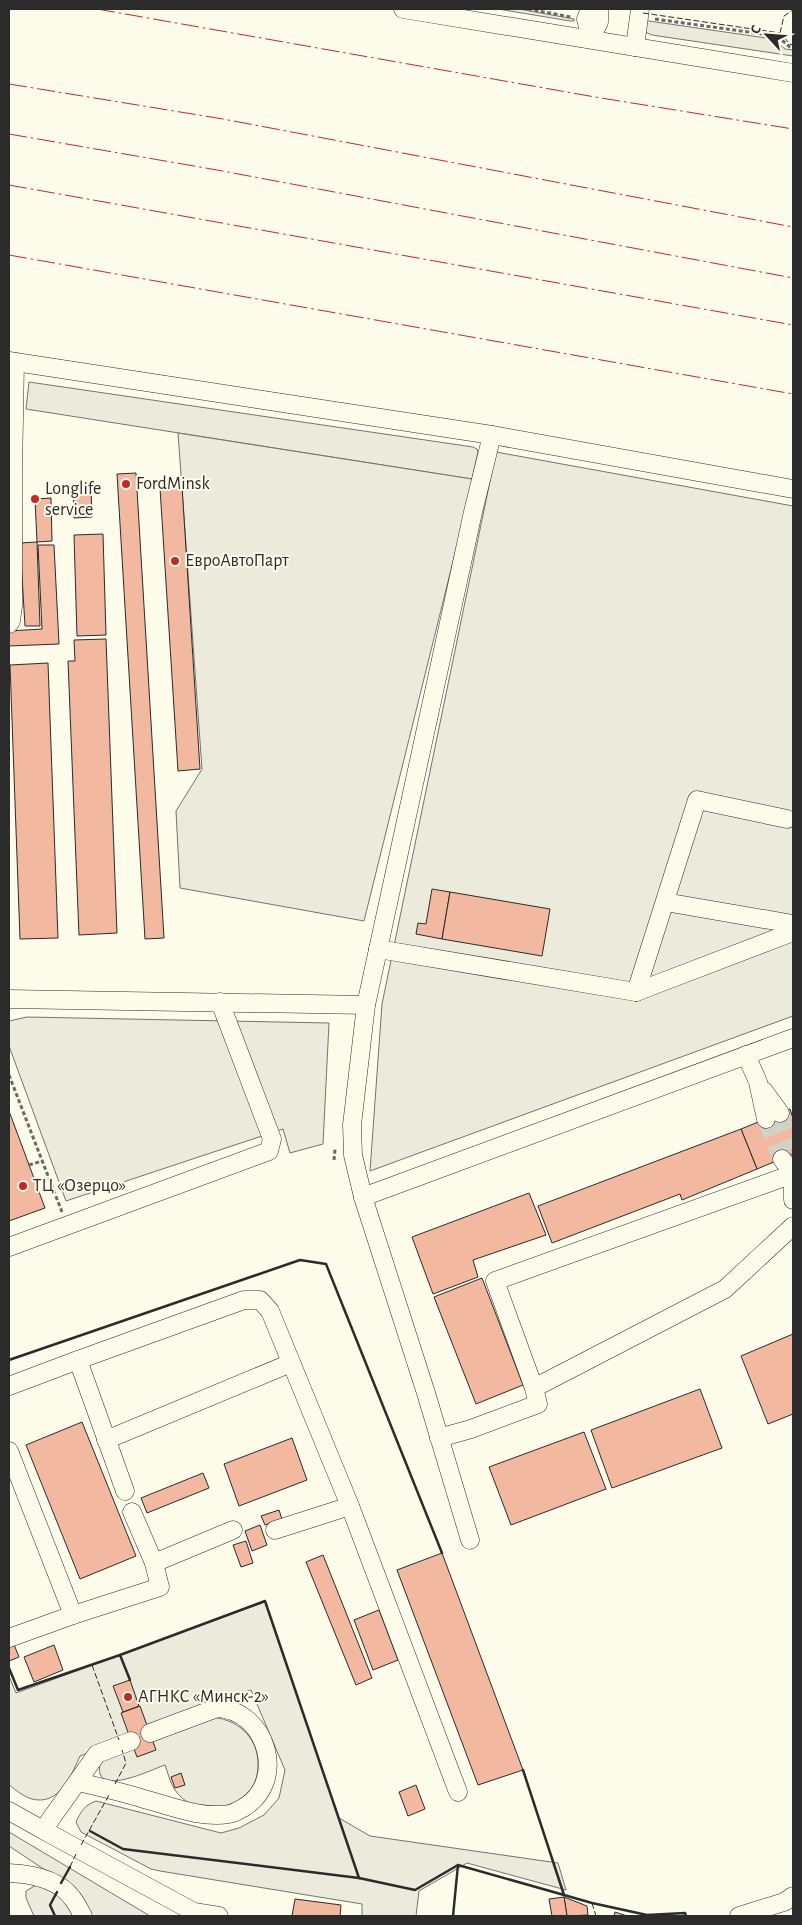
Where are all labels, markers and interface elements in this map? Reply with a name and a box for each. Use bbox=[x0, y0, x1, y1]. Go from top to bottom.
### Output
north arrow bbox=[742, 10, 792, 60]
text: С bbox=[748, 23, 764, 36]
place label: FordMinsk bbox=[136, 475, 210, 493]
marker: FordMinsk bbox=[120, 478, 132, 490]
place label: Longlife service bbox=[45, 480, 101, 519]
marker: Longlife service bbox=[29, 493, 41, 505]
place label: ЕвроАвтоПарт bbox=[185, 552, 289, 570]
marker: ЕвроАвтоПарт bbox=[169, 555, 181, 567]
place label: ТЦ «Озерцо» bbox=[33, 1177, 126, 1195]
marker: ТЦ «Озерцо» bbox=[17, 1180, 29, 1192]
place label: АГНКС «Минск-2» bbox=[138, 1688, 269, 1706]
marker: АГНКС «Минск-2» bbox=[122, 1691, 134, 1703]

